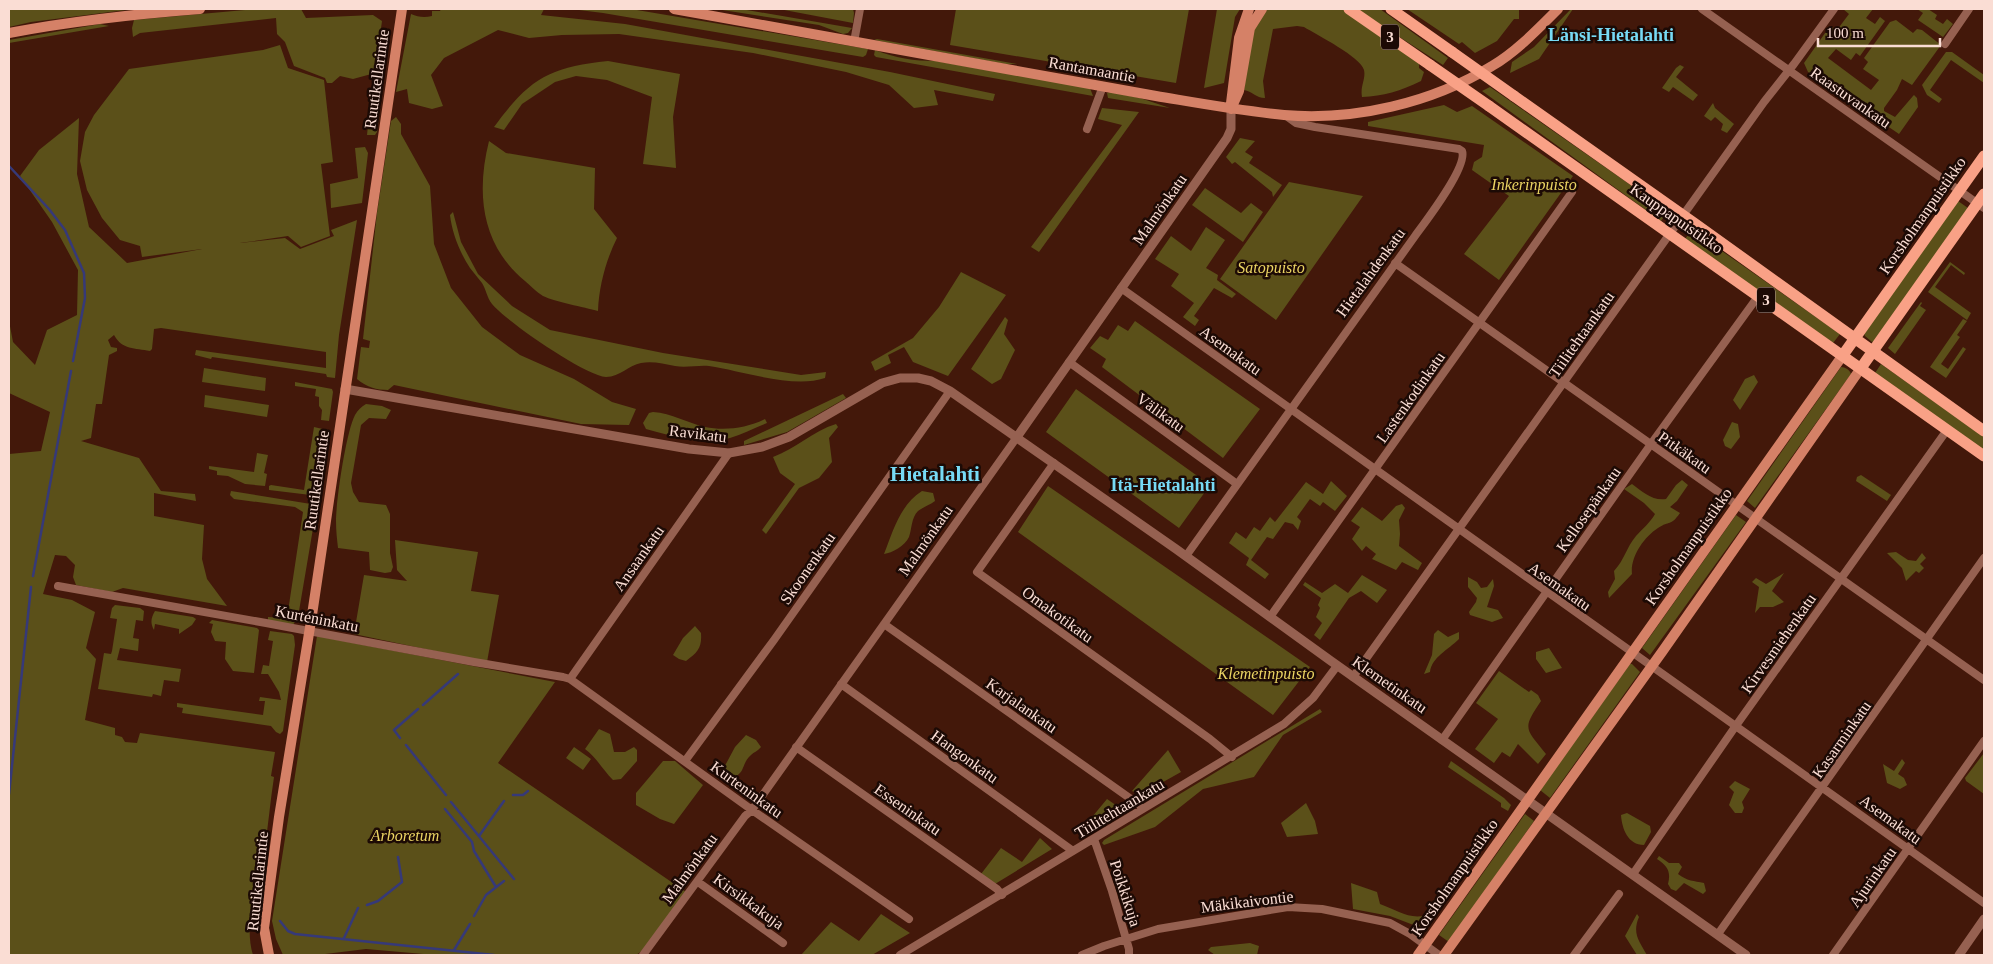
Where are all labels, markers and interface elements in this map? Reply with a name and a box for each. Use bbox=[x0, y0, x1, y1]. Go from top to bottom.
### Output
scale bar bbox=[1818, 15, 1940, 47]
road number: 3 bbox=[1381, 24, 1399, 50]
district label: Länsi-Hietalahti bbox=[1548, 25, 1674, 45]
text: 100 m bbox=[1826, 25, 1864, 41]
street label: Ruutikellarintie bbox=[361, 28, 392, 130]
street label: Rantamaantie bbox=[1047, 53, 1137, 86]
street label: Raastuvankatu bbox=[1807, 63, 1894, 131]
street label: Korsholmanpuistikko bbox=[1876, 154, 1970, 278]
street label: Malmönkatu bbox=[1129, 171, 1190, 248]
park label: Inkerinpuisto bbox=[1490, 176, 1577, 194]
street label: Kauppapuistikko bbox=[1626, 180, 1726, 258]
street label: Hietalahdenkatu bbox=[1333, 225, 1408, 320]
park label: Satopuisto bbox=[1237, 259, 1305, 277]
street label: Tiilitehtaankatu bbox=[1546, 288, 1617, 380]
road number: 3 bbox=[1757, 288, 1775, 312]
street label: Asemakatu bbox=[1197, 322, 1265, 378]
street label: Lastenkodinkatu bbox=[1373, 349, 1448, 446]
street label: Välikatu bbox=[1133, 389, 1188, 435]
street label: Ravikatu bbox=[668, 422, 728, 445]
street label: Pitkäkatu bbox=[1655, 428, 1714, 477]
street label: Ruutikellarintie bbox=[301, 429, 332, 531]
district label: Hietalahti bbox=[890, 462, 980, 486]
street label: Kellosepänkatu bbox=[1553, 464, 1625, 556]
district label: Itä-Hietalahti bbox=[1111, 475, 1216, 495]
street label: Korsholmanpuistikko bbox=[1642, 485, 1736, 609]
street label: Malmönkatu bbox=[895, 502, 956, 579]
street label: Ansaankatu bbox=[610, 522, 667, 594]
street label: Skoonenkatu bbox=[776, 529, 838, 607]
street label: Asemakatu bbox=[1525, 559, 1594, 614]
street label: Omakotikatu bbox=[1019, 583, 1096, 646]
street label: Kirvesmiehenkatu bbox=[1738, 590, 1819, 696]
street label: Kurténinkatu bbox=[274, 602, 360, 635]
street label: Klemetinkatu bbox=[1349, 652, 1430, 716]
park label: Klemetinpuisto bbox=[1217, 665, 1314, 683]
street label: Karjalankatu bbox=[982, 675, 1060, 737]
street label: Kasarminkatu bbox=[1809, 698, 1874, 781]
street label: Hangonkatu bbox=[927, 727, 1001, 787]
street label: Kurteninkatu bbox=[708, 758, 786, 821]
street label: Tiilitehtaankatu bbox=[1072, 775, 1167, 842]
street label: Esseninkatu bbox=[871, 780, 944, 839]
street label: Asemakatu bbox=[1857, 791, 1925, 847]
street label: Korsholmanpuistikko bbox=[1408, 816, 1502, 940]
park label: Arboretum bbox=[370, 827, 439, 844]
street label: Ruutikellarintie bbox=[244, 830, 271, 932]
street label: Malmönkatu bbox=[658, 830, 720, 906]
street label: Ajurinkatu bbox=[1846, 844, 1900, 911]
street label: Poikkikuja bbox=[1106, 858, 1144, 929]
street label: Kirsikkakuja bbox=[710, 870, 787, 933]
street label: Mäkikaivontie bbox=[1200, 887, 1294, 916]

